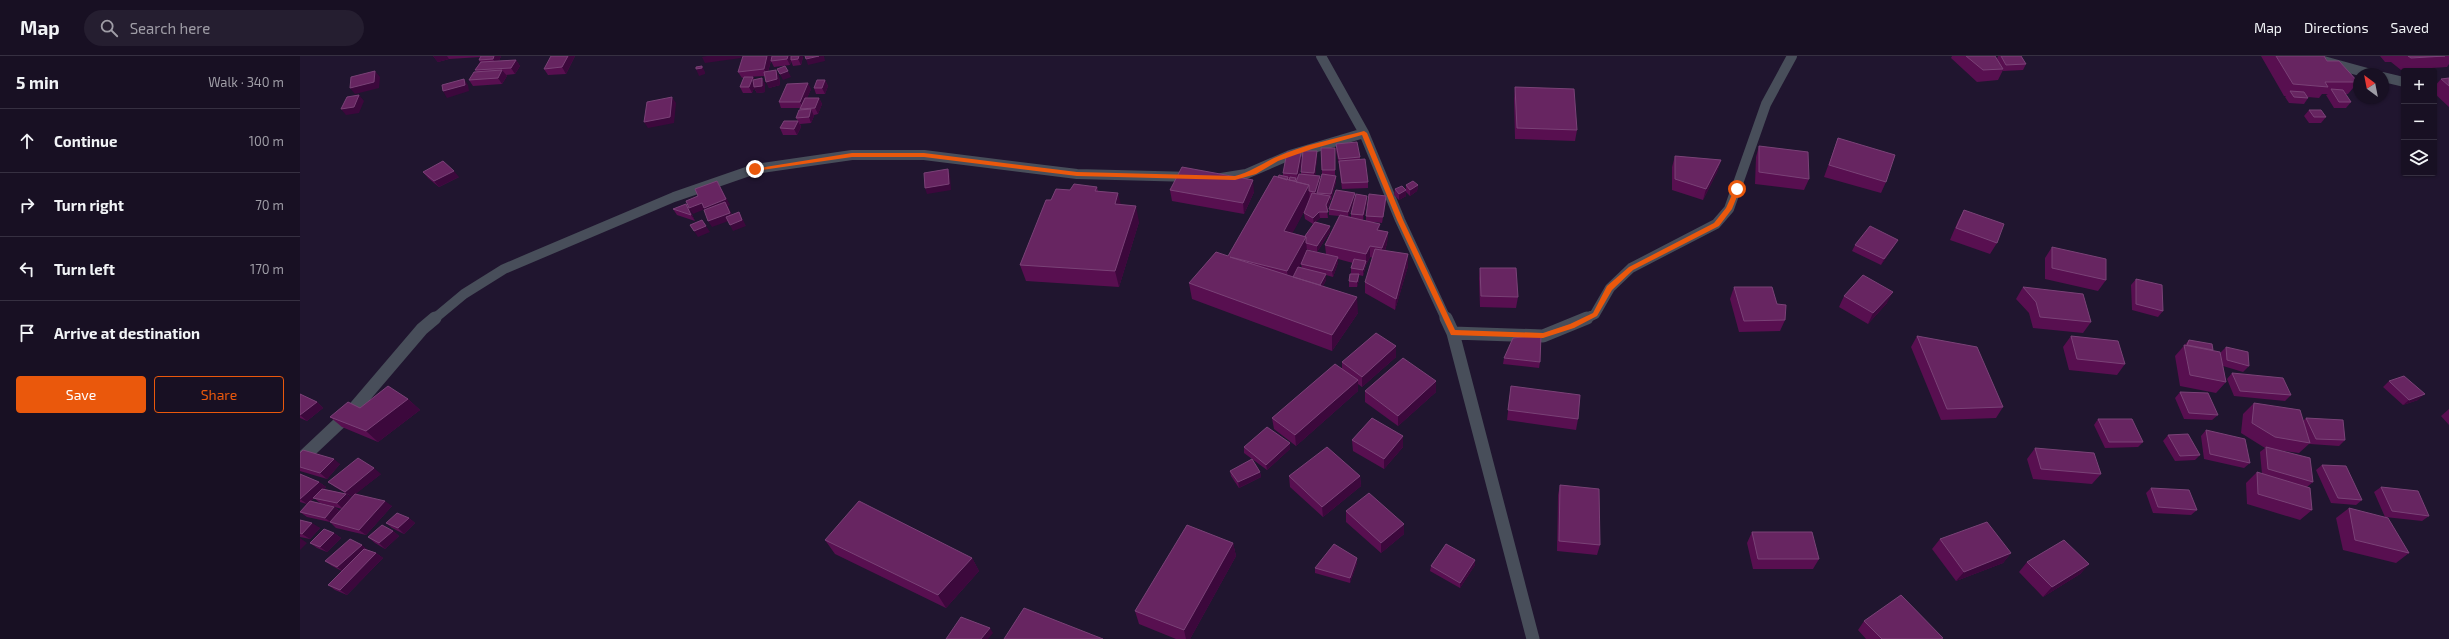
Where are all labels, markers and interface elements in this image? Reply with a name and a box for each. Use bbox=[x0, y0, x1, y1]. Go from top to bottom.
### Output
search box bbox=[84, 10, 364, 46]
text: Map bbox=[20, 16, 60, 39]
icon: search bbox=[98, 17, 120, 39]
text: Search here bbox=[130, 19, 210, 37]
text: Map bbox=[2254, 19, 2282, 36]
text: Directions bbox=[2304, 19, 2369, 36]
text: Saved bbox=[2391, 19, 2429, 36]
north arrow bbox=[2353, 68, 2389, 104]
map controls bbox=[2401, 68, 2437, 176]
button: + bbox=[2401, 68, 2437, 104]
text: 5 min bbox=[16, 72, 59, 92]
text: Walk · 340 m bbox=[208, 74, 284, 90]
button: − bbox=[2401, 104, 2437, 140]
icon: ahead bbox=[16, 130, 38, 152]
text: Continue bbox=[54, 132, 117, 150]
text: 100 m bbox=[249, 133, 284, 149]
button: layers bbox=[2401, 140, 2437, 176]
route end bbox=[746, 160, 764, 178]
route start bbox=[1728, 180, 1746, 198]
icon: right bbox=[16, 194, 38, 216]
text: Turn right bbox=[54, 196, 124, 214]
text: 70 m bbox=[255, 197, 284, 213]
icon: left bbox=[16, 258, 38, 280]
text: Turn left bbox=[54, 260, 115, 278]
text: 170 m bbox=[250, 261, 284, 277]
icon: arrive bbox=[16, 322, 38, 344]
text: Arrive at destination bbox=[54, 324, 200, 342]
button: Save bbox=[16, 376, 146, 413]
button: Share bbox=[154, 376, 284, 413]

